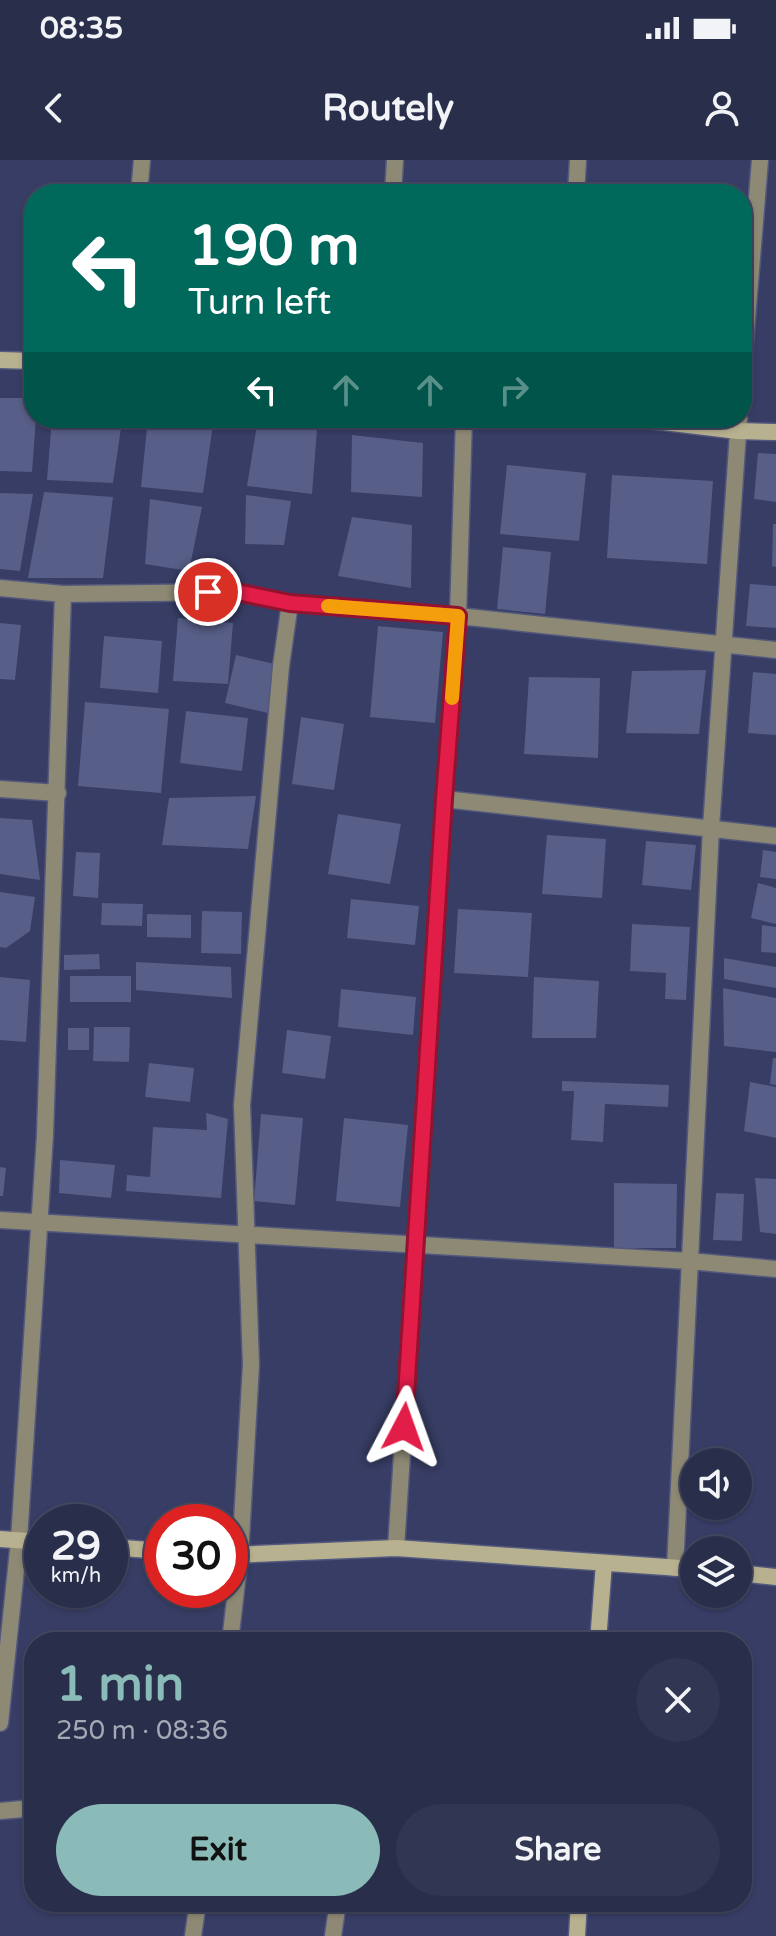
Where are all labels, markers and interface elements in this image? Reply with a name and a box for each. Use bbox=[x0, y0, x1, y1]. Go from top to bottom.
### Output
text: 08:35 bbox=[40, 10, 123, 47]
icon: back bbox=[32, 86, 76, 130]
icon: person bbox=[700, 86, 744, 130]
text: Routely bbox=[322, 87, 454, 130]
text: 190 m bbox=[188, 213, 359, 280]
icon: left bbox=[56, 216, 160, 320]
text: Turn left bbox=[188, 281, 331, 324]
icon: left bbox=[240, 368, 284, 412]
icon: ahead bbox=[324, 368, 368, 412]
icon: ahead bbox=[408, 368, 452, 412]
icon: right bbox=[492, 368, 536, 412]
pin bbox=[174, 558, 242, 626]
icon: arrive bbox=[186, 570, 230, 614]
position arrow bbox=[362, 1385, 446, 1469]
map controls bbox=[680, 1448, 752, 1608]
button: sound bbox=[680, 1448, 752, 1520]
speed limit sign: 30 bbox=[144, 1504, 248, 1608]
text: 29 bbox=[51, 1522, 101, 1570]
button: layers bbox=[680, 1536, 752, 1608]
text: km/h bbox=[51, 1564, 101, 1588]
text: 1 min bbox=[56, 1656, 184, 1714]
button: close bbox=[636, 1658, 720, 1742]
text: 250 m · 08:36 bbox=[56, 1715, 228, 1746]
button: Exit bbox=[56, 1804, 380, 1896]
button: Share bbox=[396, 1804, 720, 1896]

